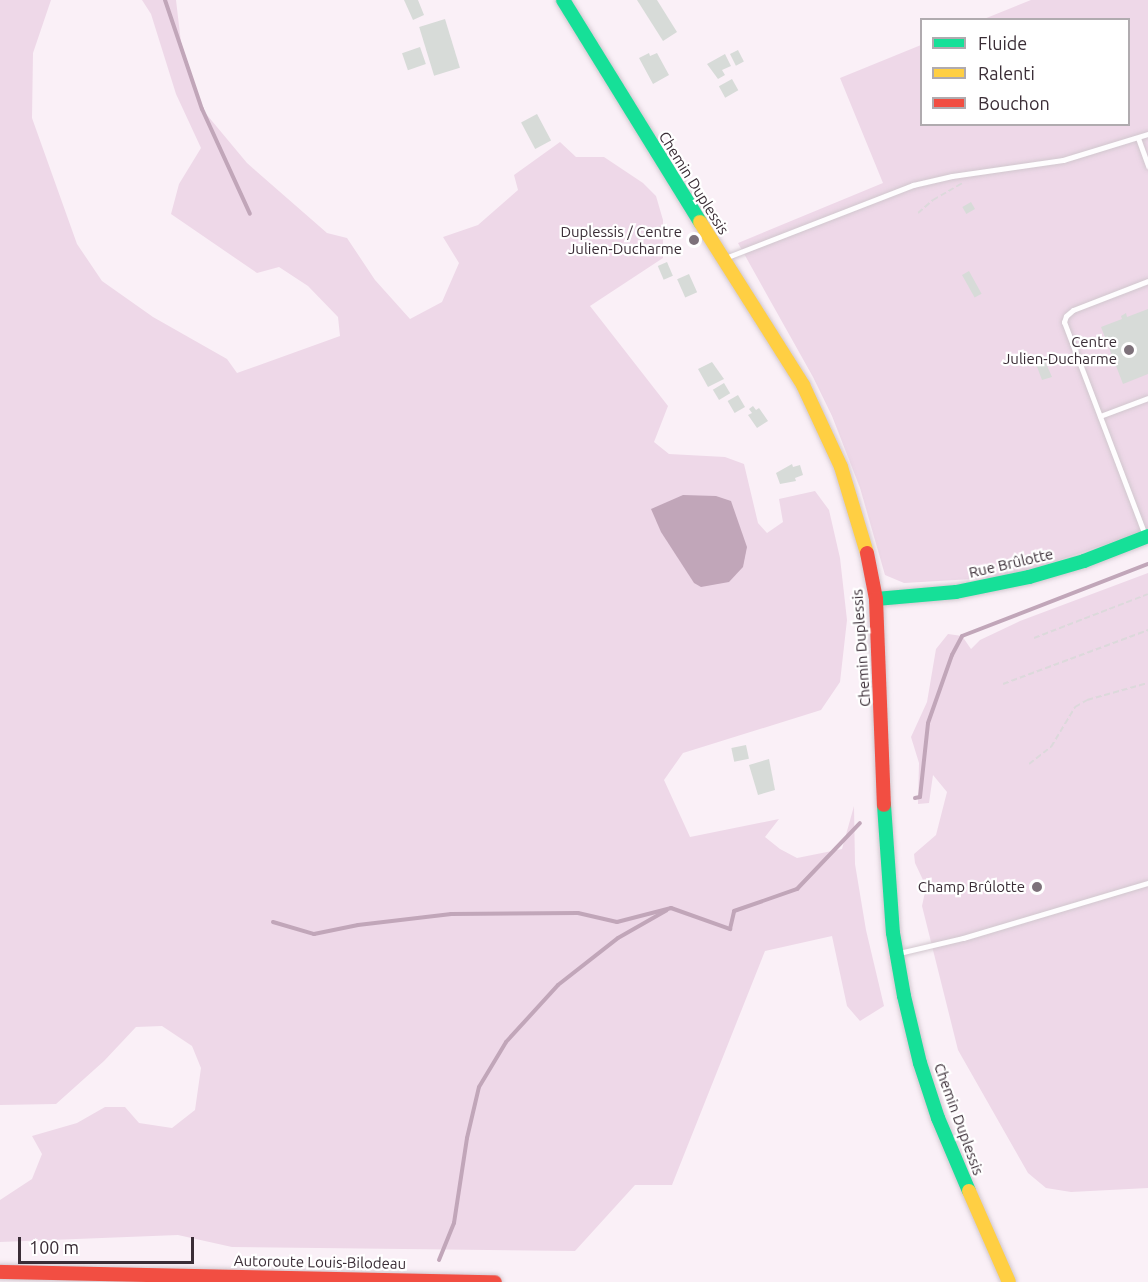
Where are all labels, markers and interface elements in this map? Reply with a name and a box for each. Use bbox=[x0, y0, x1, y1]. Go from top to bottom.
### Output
legend bbox=[920, 18, 1130, 126]
text: Fluide bbox=[978, 33, 1027, 53]
text: Ralenti bbox=[978, 63, 1035, 83]
text: Bouchon bbox=[978, 93, 1050, 113]
street label: Chemin Duplessis bbox=[655, 128, 733, 238]
place label: Duplessis / Centre Julien-Ducharme bbox=[560, 222, 682, 257]
marker: Duplessis / Centre Julien-Ducharme bbox=[687, 233, 701, 247]
place label: Centre Julien-Ducharme bbox=[1003, 332, 1117, 367]
marker: Centre Julien-Ducharme bbox=[1122, 343, 1136, 357]
street label: Rue Brûlotte bbox=[967, 545, 1055, 581]
street label: Chemin Duplessis bbox=[848, 589, 874, 707]
place label: Champ Brûlotte bbox=[918, 878, 1025, 896]
marker: Champ Brûlotte bbox=[1030, 880, 1044, 894]
street label: Chemin Duplessis bbox=[930, 1061, 988, 1177]
scale bar bbox=[21, 1225, 196, 1263]
text: 100 m bbox=[29, 1237, 79, 1257]
street label: Autoroute Louis-Bilodeau bbox=[234, 1251, 406, 1273]

